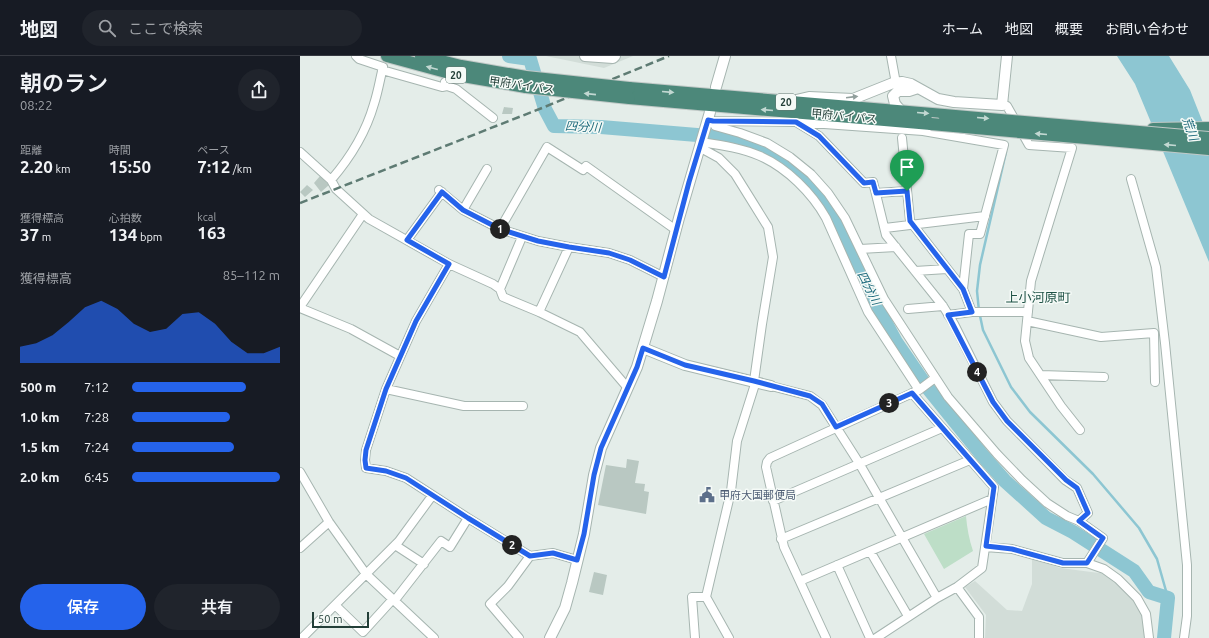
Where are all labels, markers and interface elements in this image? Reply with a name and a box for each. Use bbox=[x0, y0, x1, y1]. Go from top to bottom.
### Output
search box bbox=[82, 10, 362, 46]
icon: search bbox=[96, 17, 118, 39]
text: 地図 bbox=[20, 18, 58, 40]
text: ここで検索 bbox=[128, 20, 203, 37]
text: ホーム bbox=[941, 21, 983, 37]
text: 地図 bbox=[1005, 21, 1033, 37]
text: 概要 bbox=[1055, 21, 1083, 37]
text: お問い合わせ bbox=[1105, 21, 1189, 37]
one-way arrow bbox=[426, 65, 439, 71]
road number: 20 bbox=[446, 67, 466, 83]
button: share bbox=[238, 69, 280, 111]
text: 朝のラン bbox=[20, 70, 108, 95]
street label: 甲府バイパス bbox=[489, 74, 555, 96]
one-way arrow bbox=[662, 88, 674, 95]
one-way arrow bbox=[584, 91, 596, 97]
road number: 20 bbox=[776, 94, 796, 110]
one-way arrow bbox=[846, 94, 858, 101]
text: 08:22 bbox=[20, 98, 53, 112]
one-way arrow bbox=[761, 106, 773, 113]
street label: 甲府バイパス bbox=[811, 107, 877, 125]
one-way arrow bbox=[917, 110, 929, 116]
one-way arrow bbox=[977, 115, 989, 122]
water label: 荒川 bbox=[1180, 115, 1201, 144]
water label: 四分川 bbox=[565, 119, 603, 134]
one-way arrow bbox=[1035, 130, 1047, 137]
one-way arrow bbox=[1164, 142, 1176, 148]
text: 距離 bbox=[20, 144, 42, 156]
text: 時間 bbox=[109, 144, 131, 156]
text: ペース bbox=[197, 144, 230, 156]
pin bbox=[890, 150, 924, 191]
icon: arrive bbox=[896, 156, 918, 178]
text: 2.20 bbox=[20, 157, 53, 176]
text: 15:50 bbox=[109, 157, 151, 176]
text: 7:12 bbox=[197, 157, 230, 176]
text: km bbox=[53, 163, 71, 175]
text: /km bbox=[230, 163, 252, 175]
text: kcal bbox=[197, 211, 216, 223]
text: 獲得標高 bbox=[20, 212, 64, 224]
text: 心拍数 bbox=[109, 212, 142, 224]
pin: 1 bbox=[490, 219, 510, 239]
text: 163 bbox=[197, 223, 226, 242]
text: 1 bbox=[497, 223, 503, 235]
text: 37 bbox=[20, 225, 39, 244]
text: 134 bbox=[109, 225, 137, 244]
text: m bbox=[39, 231, 51, 243]
text: bpm bbox=[137, 231, 162, 243]
text: 85–112 m bbox=[223, 268, 280, 282]
water label: 四分川 bbox=[855, 269, 884, 309]
text: 獲得標高 bbox=[20, 271, 72, 285]
district label: 上小河原町 bbox=[1005, 290, 1071, 304]
pin: 4 bbox=[967, 362, 987, 382]
text: 4 bbox=[974, 366, 980, 378]
text: 500 m bbox=[20, 380, 56, 394]
text: 7:12 bbox=[84, 380, 109, 394]
pin: 3 bbox=[879, 393, 899, 413]
text: 3 bbox=[886, 397, 892, 409]
text: 1.0 km bbox=[20, 410, 59, 424]
text: 7:28 bbox=[84, 410, 109, 424]
text: 1.5 km bbox=[20, 440, 59, 454]
text: 7:24 bbox=[84, 440, 109, 454]
text: 2.0 km bbox=[20, 470, 59, 484]
text: 6:45 bbox=[84, 470, 109, 484]
public building icon: 甲府大国郵便局 bbox=[698, 486, 716, 504]
place label: 甲府大国郵便局 bbox=[719, 489, 796, 501]
pin: 2 bbox=[502, 535, 522, 555]
text: 2 bbox=[509, 539, 515, 551]
button: 保存 bbox=[20, 584, 146, 630]
button: 共有 bbox=[154, 584, 280, 630]
scale bar bbox=[312, 610, 369, 629]
text: 50 m bbox=[318, 613, 342, 625]

